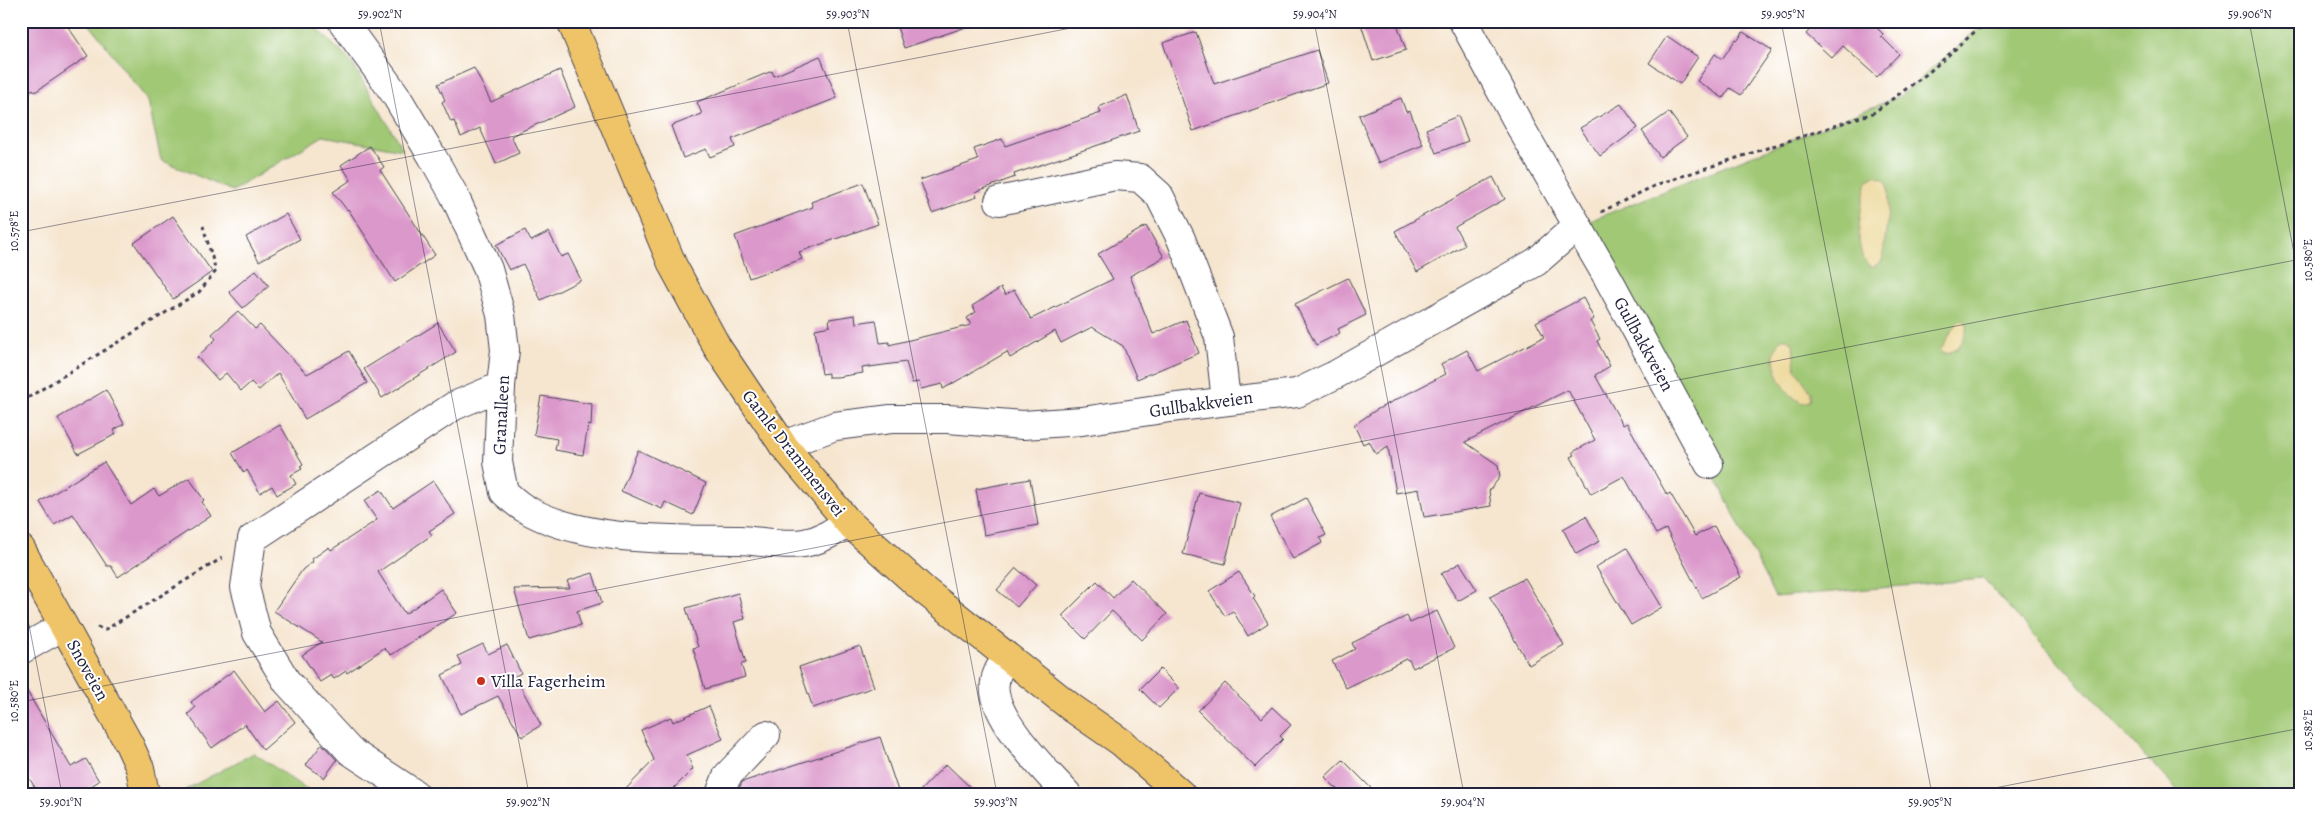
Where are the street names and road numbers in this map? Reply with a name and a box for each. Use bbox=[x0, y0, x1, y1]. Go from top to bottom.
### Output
street label: Gullbakkveien bbox=[1608, 293, 1680, 396]
street label: Granalleen bbox=[487, 374, 515, 455]
street label: Gamle Drammensvei bbox=[737, 385, 851, 521]
street label: Gullbakkveien bbox=[1148, 385, 1254, 423]
street label: Snoveien bbox=[61, 635, 115, 705]

